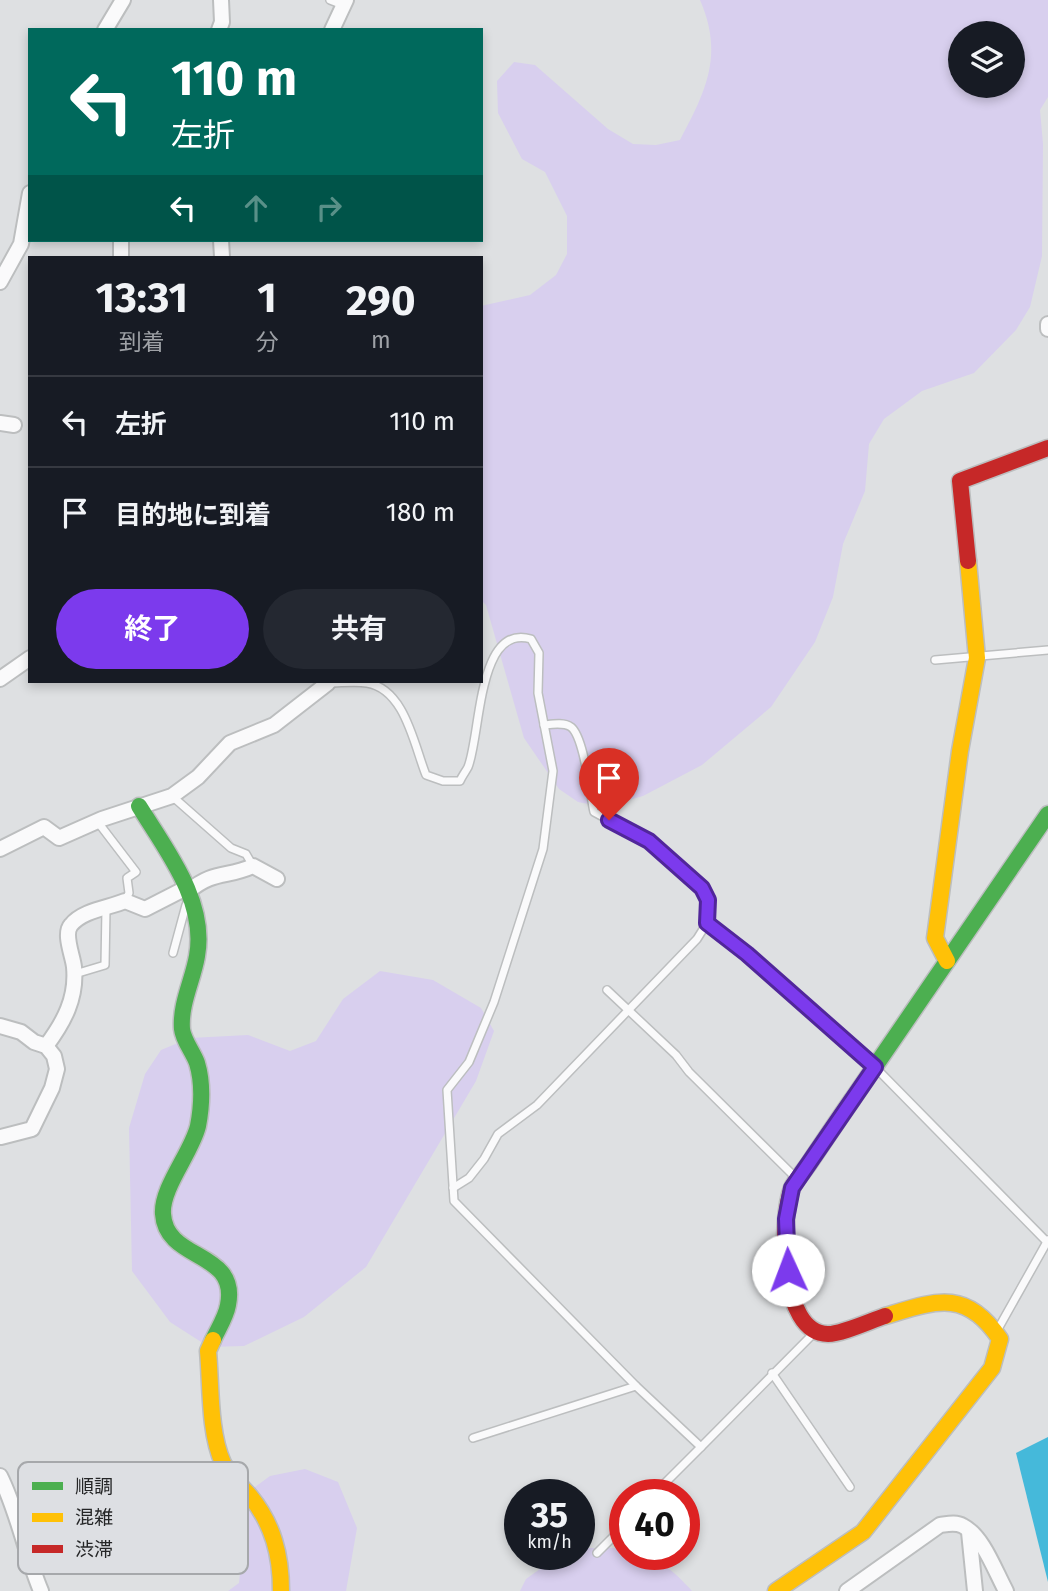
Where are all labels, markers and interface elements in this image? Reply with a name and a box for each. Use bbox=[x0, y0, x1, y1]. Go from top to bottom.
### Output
map controls bbox=[948, 21, 1025, 98]
button: layers bbox=[948, 21, 1025, 98]
text: 110 m bbox=[171, 49, 297, 108]
icon: left bbox=[56, 56, 147, 147]
text: 左折 bbox=[171, 116, 235, 154]
icon: left bbox=[164, 189, 202, 227]
icon: ahead bbox=[237, 189, 275, 227]
icon: right bbox=[310, 189, 348, 227]
text: 13:31 bbox=[96, 273, 188, 323]
text: 1 bbox=[257, 273, 277, 323]
text: 290 bbox=[346, 276, 415, 326]
text: m bbox=[371, 326, 391, 354]
text: 到着 bbox=[119, 328, 165, 356]
text: 分 bbox=[256, 328, 279, 356]
icon: left bbox=[56, 403, 94, 441]
text: 110 m bbox=[389, 406, 455, 437]
text: 左折 bbox=[115, 409, 167, 440]
icon: arrive bbox=[56, 494, 94, 532]
text: 180 m bbox=[386, 497, 455, 528]
text: 目的地に到着 bbox=[115, 500, 271, 531]
button: 終了 bbox=[56, 589, 249, 669]
button: 共有 bbox=[263, 589, 455, 669]
pin bbox=[579, 748, 639, 820]
icon: arrive bbox=[590, 759, 628, 797]
position arrow bbox=[751, 1233, 825, 1307]
legend bbox=[18, 1462, 248, 1574]
text: 順調 bbox=[75, 1475, 113, 1498]
speed limit sign: 40 bbox=[609, 1479, 700, 1570]
text: 35 bbox=[531, 1494, 568, 1536]
text: 混雑 bbox=[75, 1506, 113, 1529]
text: km/h bbox=[527, 1531, 572, 1553]
text: 渋滞 bbox=[75, 1538, 113, 1561]

